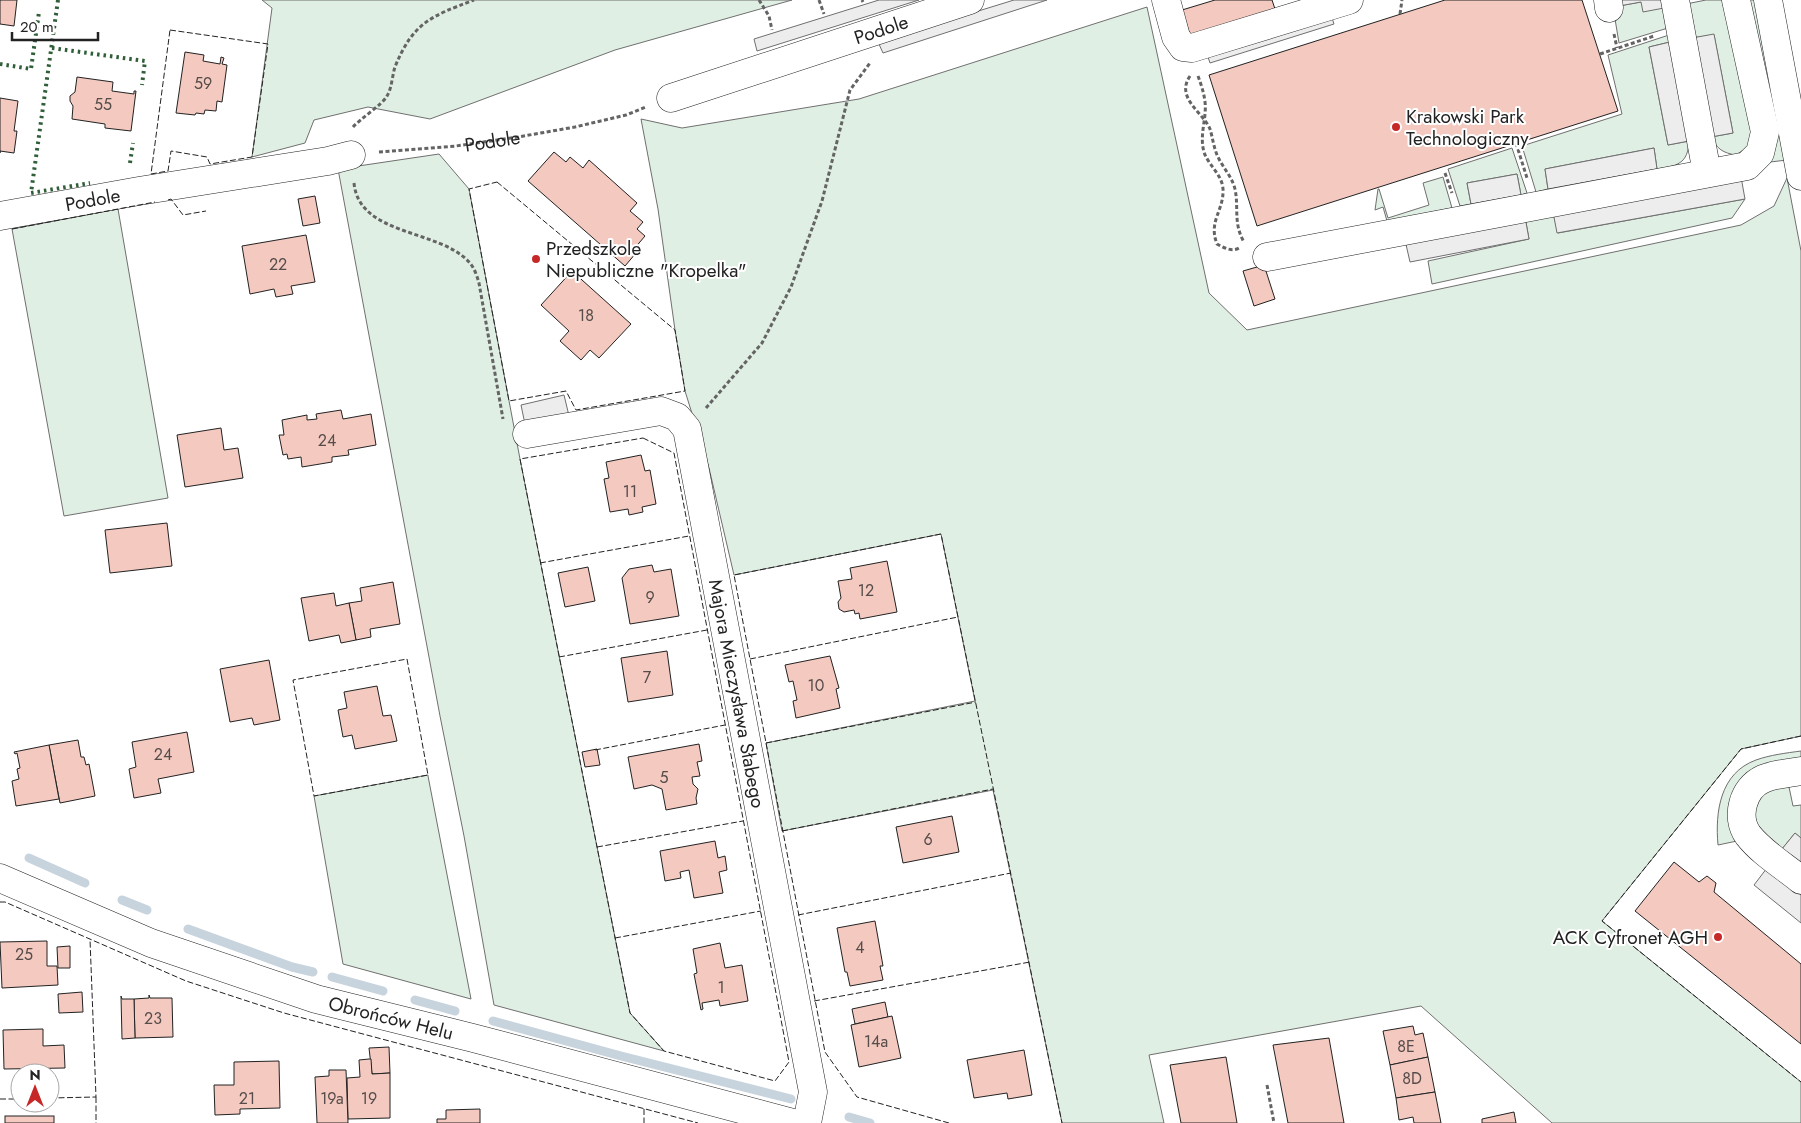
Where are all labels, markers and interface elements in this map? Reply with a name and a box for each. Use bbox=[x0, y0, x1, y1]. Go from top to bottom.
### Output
street label: Podole bbox=[850, 8, 912, 51]
scale bar bbox=[12, 10, 99, 42]
text: 20 m bbox=[20, 16, 54, 38]
house number: 59 bbox=[194, 72, 212, 95]
house number: 55 bbox=[94, 93, 112, 116]
place label: Krakowski Park Technologiczny bbox=[1406, 103, 1529, 152]
marker: Krakowski Park Technologiczny bbox=[1390, 121, 1402, 133]
street label: Podole bbox=[463, 123, 522, 158]
street label: Podole bbox=[63, 181, 122, 218]
place label: Przedszkole Niepubliczne "Kropelka" bbox=[546, 235, 747, 284]
house number: 22 bbox=[269, 253, 287, 276]
marker: Przedszkole Niepubliczne "Kropelka" bbox=[530, 253, 542, 265]
house number: 18 bbox=[578, 304, 594, 327]
house number: 24 bbox=[318, 429, 336, 452]
house number: 11 bbox=[623, 480, 637, 503]
street label: Majora Mieczysława Słabego bbox=[702, 577, 772, 810]
house number: 12 bbox=[858, 579, 874, 602]
house number: 9 bbox=[645, 586, 655, 609]
house number: 7 bbox=[643, 666, 652, 689]
house number: 10 bbox=[808, 674, 824, 697]
house number: 24 bbox=[154, 743, 172, 766]
house number: 5 bbox=[659, 766, 669, 789]
house number: 6 bbox=[923, 828, 933, 851]
place label: ACK Cyfronet AGH bbox=[1553, 924, 1708, 951]
marker: ACK Cyfronet AGH bbox=[1712, 931, 1724, 943]
house number: 4 bbox=[855, 936, 865, 959]
house number: 25 bbox=[15, 943, 33, 966]
house number: 1 bbox=[717, 976, 725, 999]
street label: Obrońców Helu bbox=[326, 989, 456, 1046]
house number: 23 bbox=[144, 1007, 162, 1030]
house number: 14a bbox=[864, 1030, 888, 1053]
house number: 8E bbox=[1397, 1035, 1415, 1058]
north arrow bbox=[10, 1063, 60, 1113]
text: N bbox=[29, 1065, 41, 1085]
house number: 8D bbox=[1402, 1067, 1422, 1090]
house number: 21 bbox=[239, 1087, 255, 1110]
house number: 19a bbox=[320, 1087, 344, 1110]
house number: 19 bbox=[361, 1087, 377, 1110]

